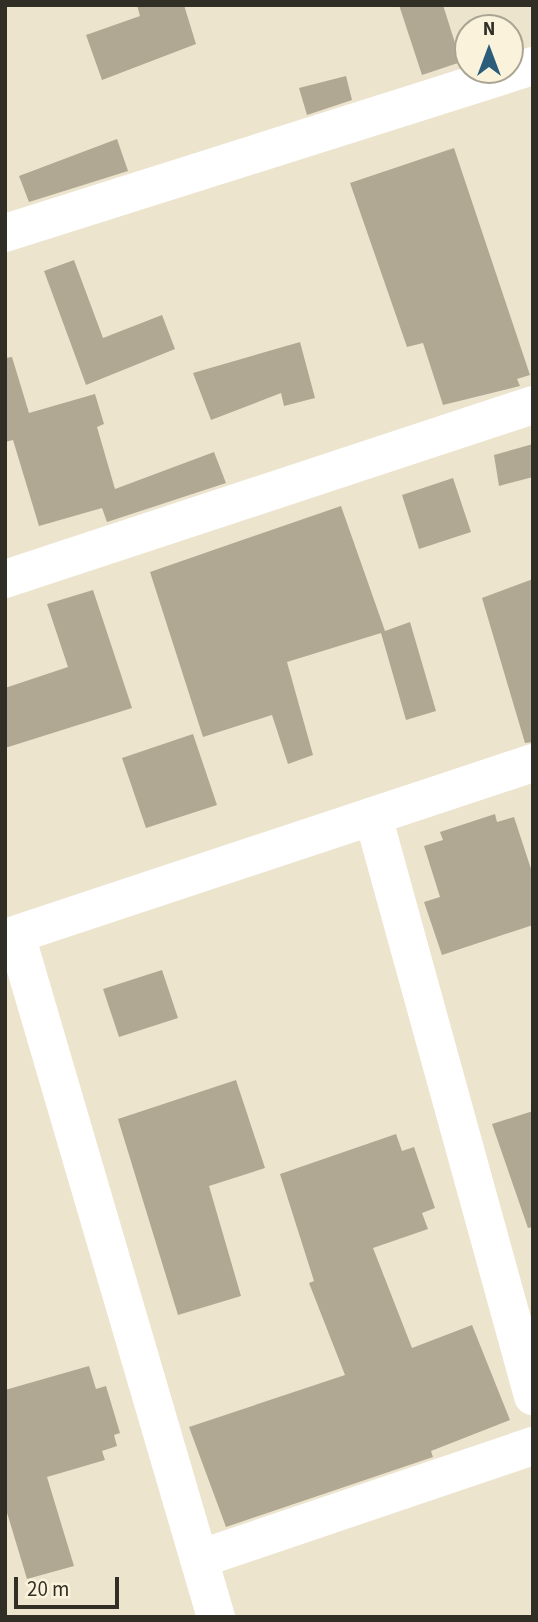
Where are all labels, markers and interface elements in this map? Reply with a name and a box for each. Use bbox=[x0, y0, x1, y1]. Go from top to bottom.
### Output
north arrow bbox=[454, 14, 524, 84]
text: N bbox=[483, 16, 495, 43]
scale bar bbox=[18, 1562, 122, 1606]
text: 20 m bbox=[27, 1574, 69, 1604]

